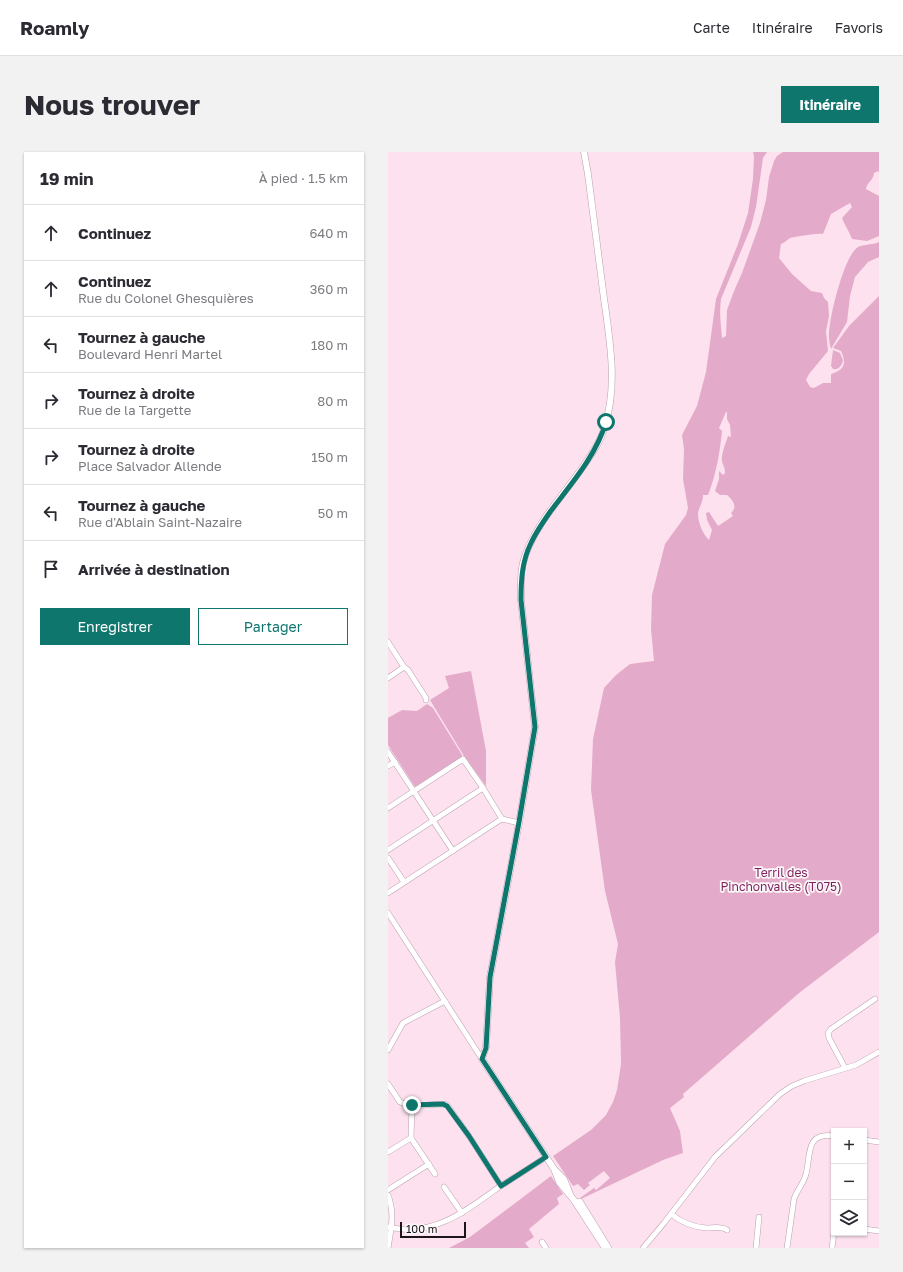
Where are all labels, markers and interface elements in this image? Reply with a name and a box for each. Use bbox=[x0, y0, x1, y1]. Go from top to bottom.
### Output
text: Roamly bbox=[20, 16, 89, 39]
text: Carte bbox=[693, 19, 730, 36]
text: Itinéraire bbox=[752, 19, 813, 36]
text: Favoris bbox=[835, 19, 883, 36]
button: Itinéraire bbox=[781, 86, 879, 123]
text: Nous trouver bbox=[24, 88, 200, 121]
text: 19 min bbox=[40, 168, 94, 189]
text: À pied · 1.5 km bbox=[259, 170, 348, 186]
icon: ahead bbox=[40, 222, 62, 244]
text: Continuez bbox=[78, 224, 151, 242]
text: 640 m bbox=[309, 225, 348, 241]
text: Continuez bbox=[78, 272, 151, 290]
icon: ahead bbox=[40, 278, 62, 300]
text: 360 m bbox=[310, 281, 348, 297]
text: Rue du Colonel Ghesquières bbox=[78, 290, 254, 306]
text: Tournez à gauche bbox=[78, 328, 205, 346]
icon: left bbox=[40, 334, 62, 356]
text: 180 m bbox=[311, 337, 348, 353]
text: Boulevard Henri Martel bbox=[78, 346, 222, 362]
text: Tournez à droite bbox=[78, 384, 195, 402]
icon: right bbox=[40, 390, 62, 412]
text: 80 m bbox=[317, 393, 348, 409]
text: Rue de la Targette bbox=[78, 402, 191, 418]
route start bbox=[597, 413, 615, 431]
text: Tournez à droite bbox=[78, 440, 195, 458]
icon: right bbox=[40, 446, 62, 468]
text: 150 m bbox=[311, 449, 348, 465]
text: Place Salvador Allende bbox=[78, 458, 222, 474]
text: Tournez à gauche bbox=[78, 496, 205, 514]
icon: left bbox=[40, 502, 62, 524]
text: 50 m bbox=[318, 505, 348, 521]
text: Rue d'Ablain Saint-Nazaire bbox=[78, 514, 242, 530]
icon: arrive bbox=[40, 558, 62, 580]
text: Arrivée à destination bbox=[78, 560, 230, 578]
button: Enregistrer bbox=[40, 608, 190, 645]
button: Partager bbox=[198, 608, 348, 645]
park label: Terril des Pinchonvalles (T075) bbox=[720, 865, 842, 894]
route end bbox=[403, 1096, 421, 1114]
map controls bbox=[831, 1128, 867, 1236]
button: + bbox=[831, 1128, 867, 1164]
button: − bbox=[831, 1164, 867, 1200]
button: layers bbox=[831, 1200, 867, 1236]
scale bar bbox=[400, 1220, 466, 1239]
text: 100 m bbox=[406, 1222, 437, 1235]

